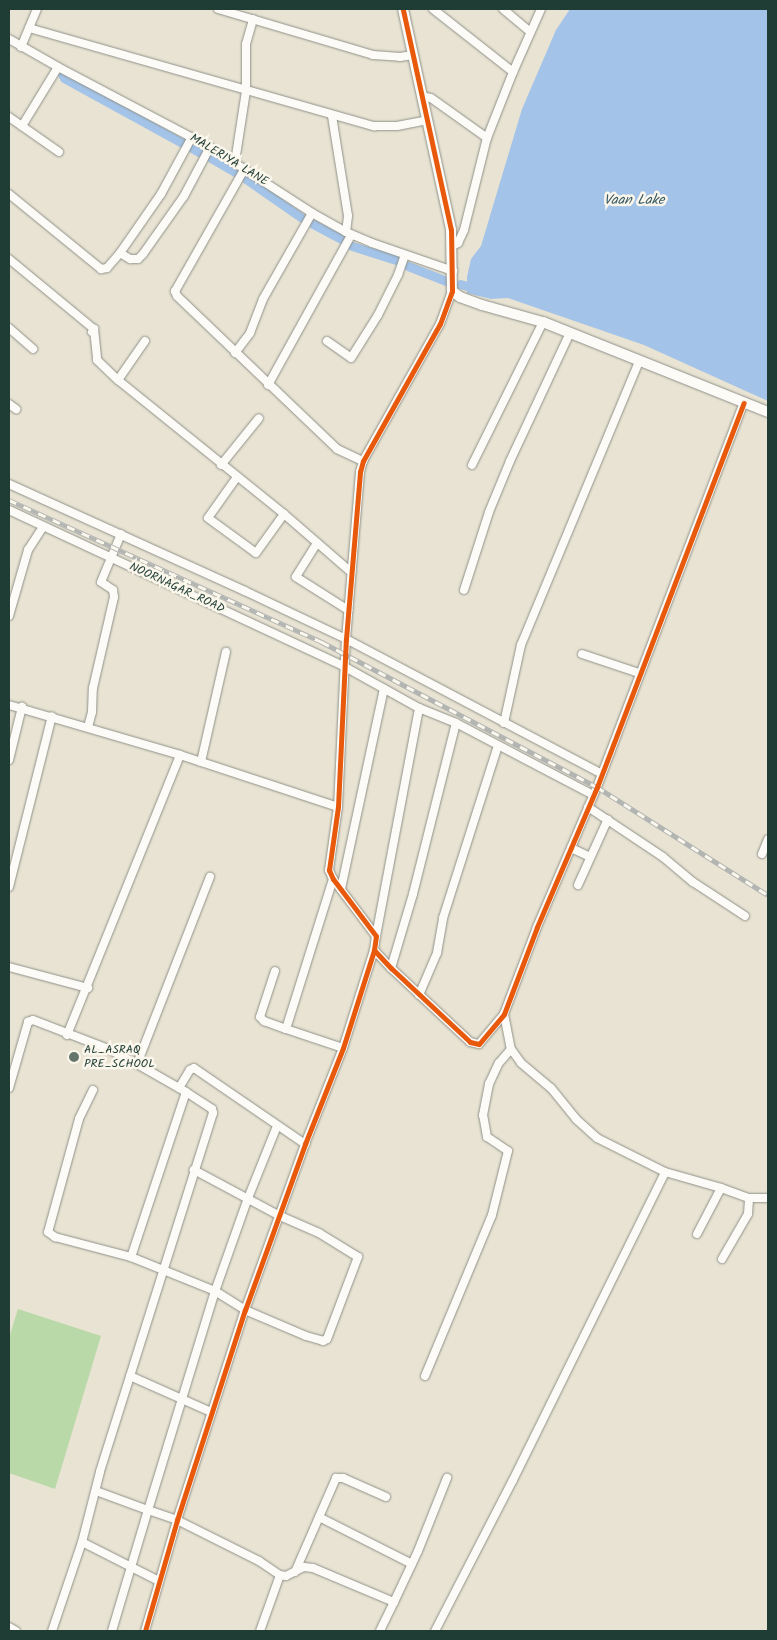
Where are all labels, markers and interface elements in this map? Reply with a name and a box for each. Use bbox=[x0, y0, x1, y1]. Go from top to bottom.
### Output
street label: MALERIYA LANE bbox=[187, 131, 271, 189]
water label: Vaan Lake bbox=[604, 192, 664, 208]
street label: NOORNAGAR_ROAD bbox=[127, 560, 227, 616]
place label: AL_ASRAQ PRE_SCHOOL bbox=[84, 1043, 155, 1071]
marker: AL_ASRAQ PRE_SCHOOL bbox=[68, 1051, 80, 1063]

